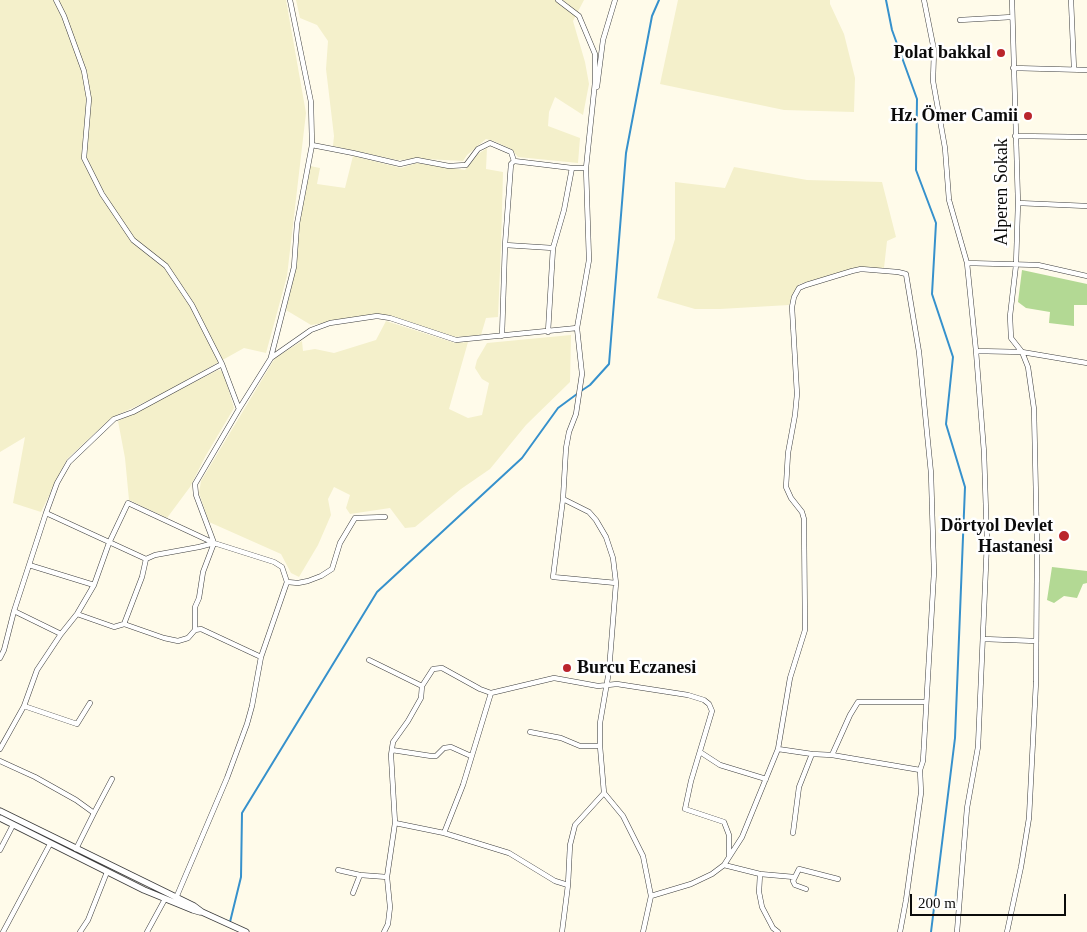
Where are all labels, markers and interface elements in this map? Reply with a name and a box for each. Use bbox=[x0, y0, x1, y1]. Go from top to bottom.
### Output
place label: Polat bakkal bbox=[893, 42, 991, 64]
marker: Polat bakkal bbox=[995, 47, 1007, 59]
place label: Hz. Ömer Camii bbox=[891, 105, 1018, 127]
marker: Hz. Ömer Camii bbox=[1022, 110, 1034, 122]
street label: Alperen Sokak bbox=[991, 138, 1013, 246]
place label: Dörtyol Devlet Hastanesi bbox=[941, 515, 1053, 558]
marker: Dörtyol Devlet Hastanesi bbox=[1057, 529, 1071, 543]
place label: Burcu Eczanesi bbox=[577, 657, 696, 679]
marker: Burcu Eczanesi bbox=[561, 662, 573, 674]
scale bar bbox=[912, 884, 1068, 916]
text: 200 m bbox=[918, 895, 956, 911]

